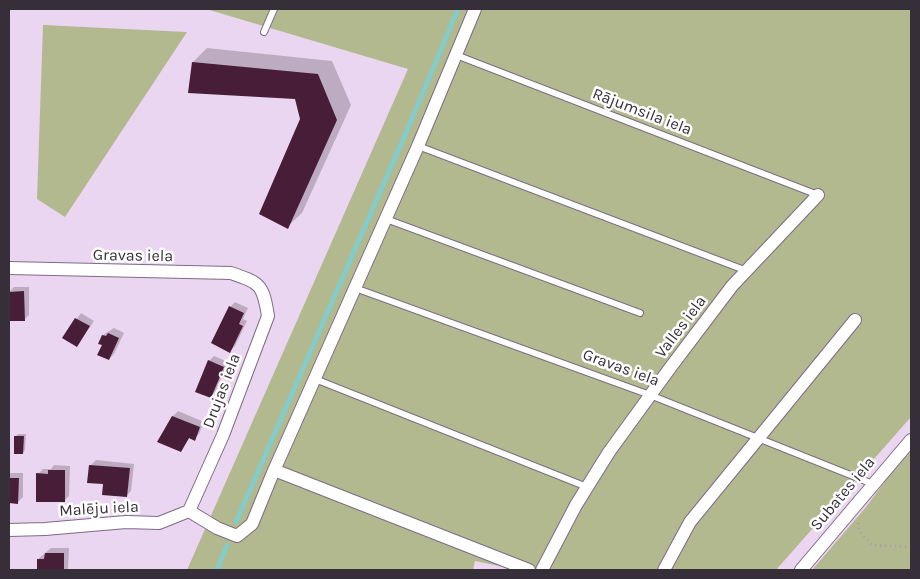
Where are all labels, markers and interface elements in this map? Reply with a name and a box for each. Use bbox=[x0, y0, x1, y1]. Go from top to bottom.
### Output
street label: Rājumsila iela bbox=[590, 84, 694, 140]
street label: Gravas iela bbox=[93, 246, 173, 266]
street label: Valles iela bbox=[651, 292, 711, 362]
street label: Gravas iela bbox=[580, 345, 662, 391]
street label: Drujas iela bbox=[199, 351, 245, 431]
street label: Subates iela bbox=[807, 453, 879, 535]
street label: Malēju iela bbox=[59, 497, 139, 521]

